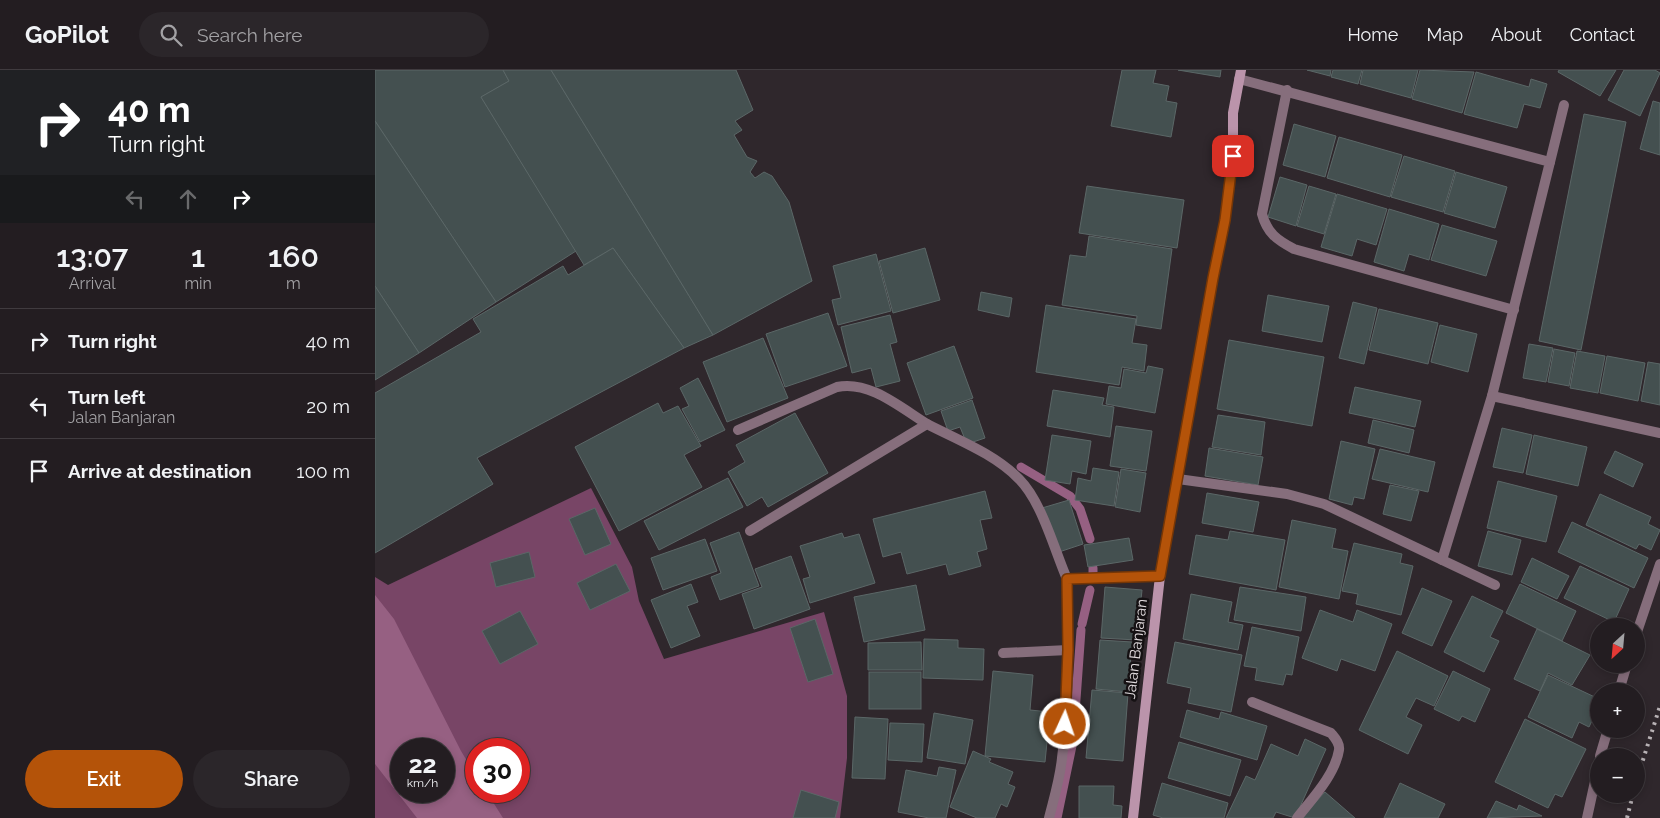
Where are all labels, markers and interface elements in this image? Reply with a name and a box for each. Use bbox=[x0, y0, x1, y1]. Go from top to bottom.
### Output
search box bbox=[139, 12, 489, 57]
text: GoPilot bbox=[25, 20, 109, 49]
icon: search bbox=[157, 21, 185, 49]
text: Search here bbox=[197, 24, 303, 46]
text: Home bbox=[1347, 24, 1398, 45]
text: Map bbox=[1426, 24, 1463, 45]
text: About bbox=[1491, 24, 1542, 45]
text: Contact bbox=[1570, 24, 1635, 45]
text: 40 m bbox=[108, 89, 190, 130]
icon: right bbox=[25, 90, 90, 155]
text: Turn right bbox=[108, 131, 205, 157]
pin bbox=[1212, 135, 1254, 177]
icon: arrive bbox=[1219, 142, 1247, 170]
icon: left bbox=[121, 185, 149, 213]
icon: ahead bbox=[174, 185, 202, 213]
icon: right bbox=[227, 185, 255, 213]
text: 13:07 bbox=[56, 239, 128, 274]
text: 1 bbox=[191, 239, 205, 274]
text: 160 bbox=[268, 239, 319, 274]
text: Arrival bbox=[69, 274, 116, 293]
text: min bbox=[184, 274, 212, 293]
text: m bbox=[286, 274, 301, 293]
icon: right bbox=[25, 327, 53, 355]
text: Turn right bbox=[68, 330, 157, 352]
text: 40 m bbox=[306, 330, 350, 352]
text: Turn left bbox=[68, 386, 145, 408]
icon: left bbox=[25, 392, 53, 420]
text: 20 m bbox=[306, 395, 350, 417]
text: Jalan Banjaran bbox=[68, 408, 175, 427]
icon: arrive bbox=[25, 457, 53, 485]
text: Arrive at destination bbox=[68, 460, 252, 482]
text: 100 m bbox=[296, 460, 350, 482]
street label: Jalan Banjaran bbox=[1121, 598, 1151, 700]
north arrow bbox=[1590, 618, 1645, 672]
map controls bbox=[1590, 618, 1645, 803]
button: + bbox=[1590, 683, 1645, 738]
position arrow bbox=[1038, 697, 1090, 749]
speed limit sign: 30 bbox=[465, 738, 530, 803]
button: − bbox=[1590, 748, 1645, 803]
text: 22 bbox=[408, 749, 437, 779]
button: Exit bbox=[25, 750, 183, 808]
button: Share bbox=[193, 750, 350, 808]
text: km/h bbox=[407, 776, 438, 790]

